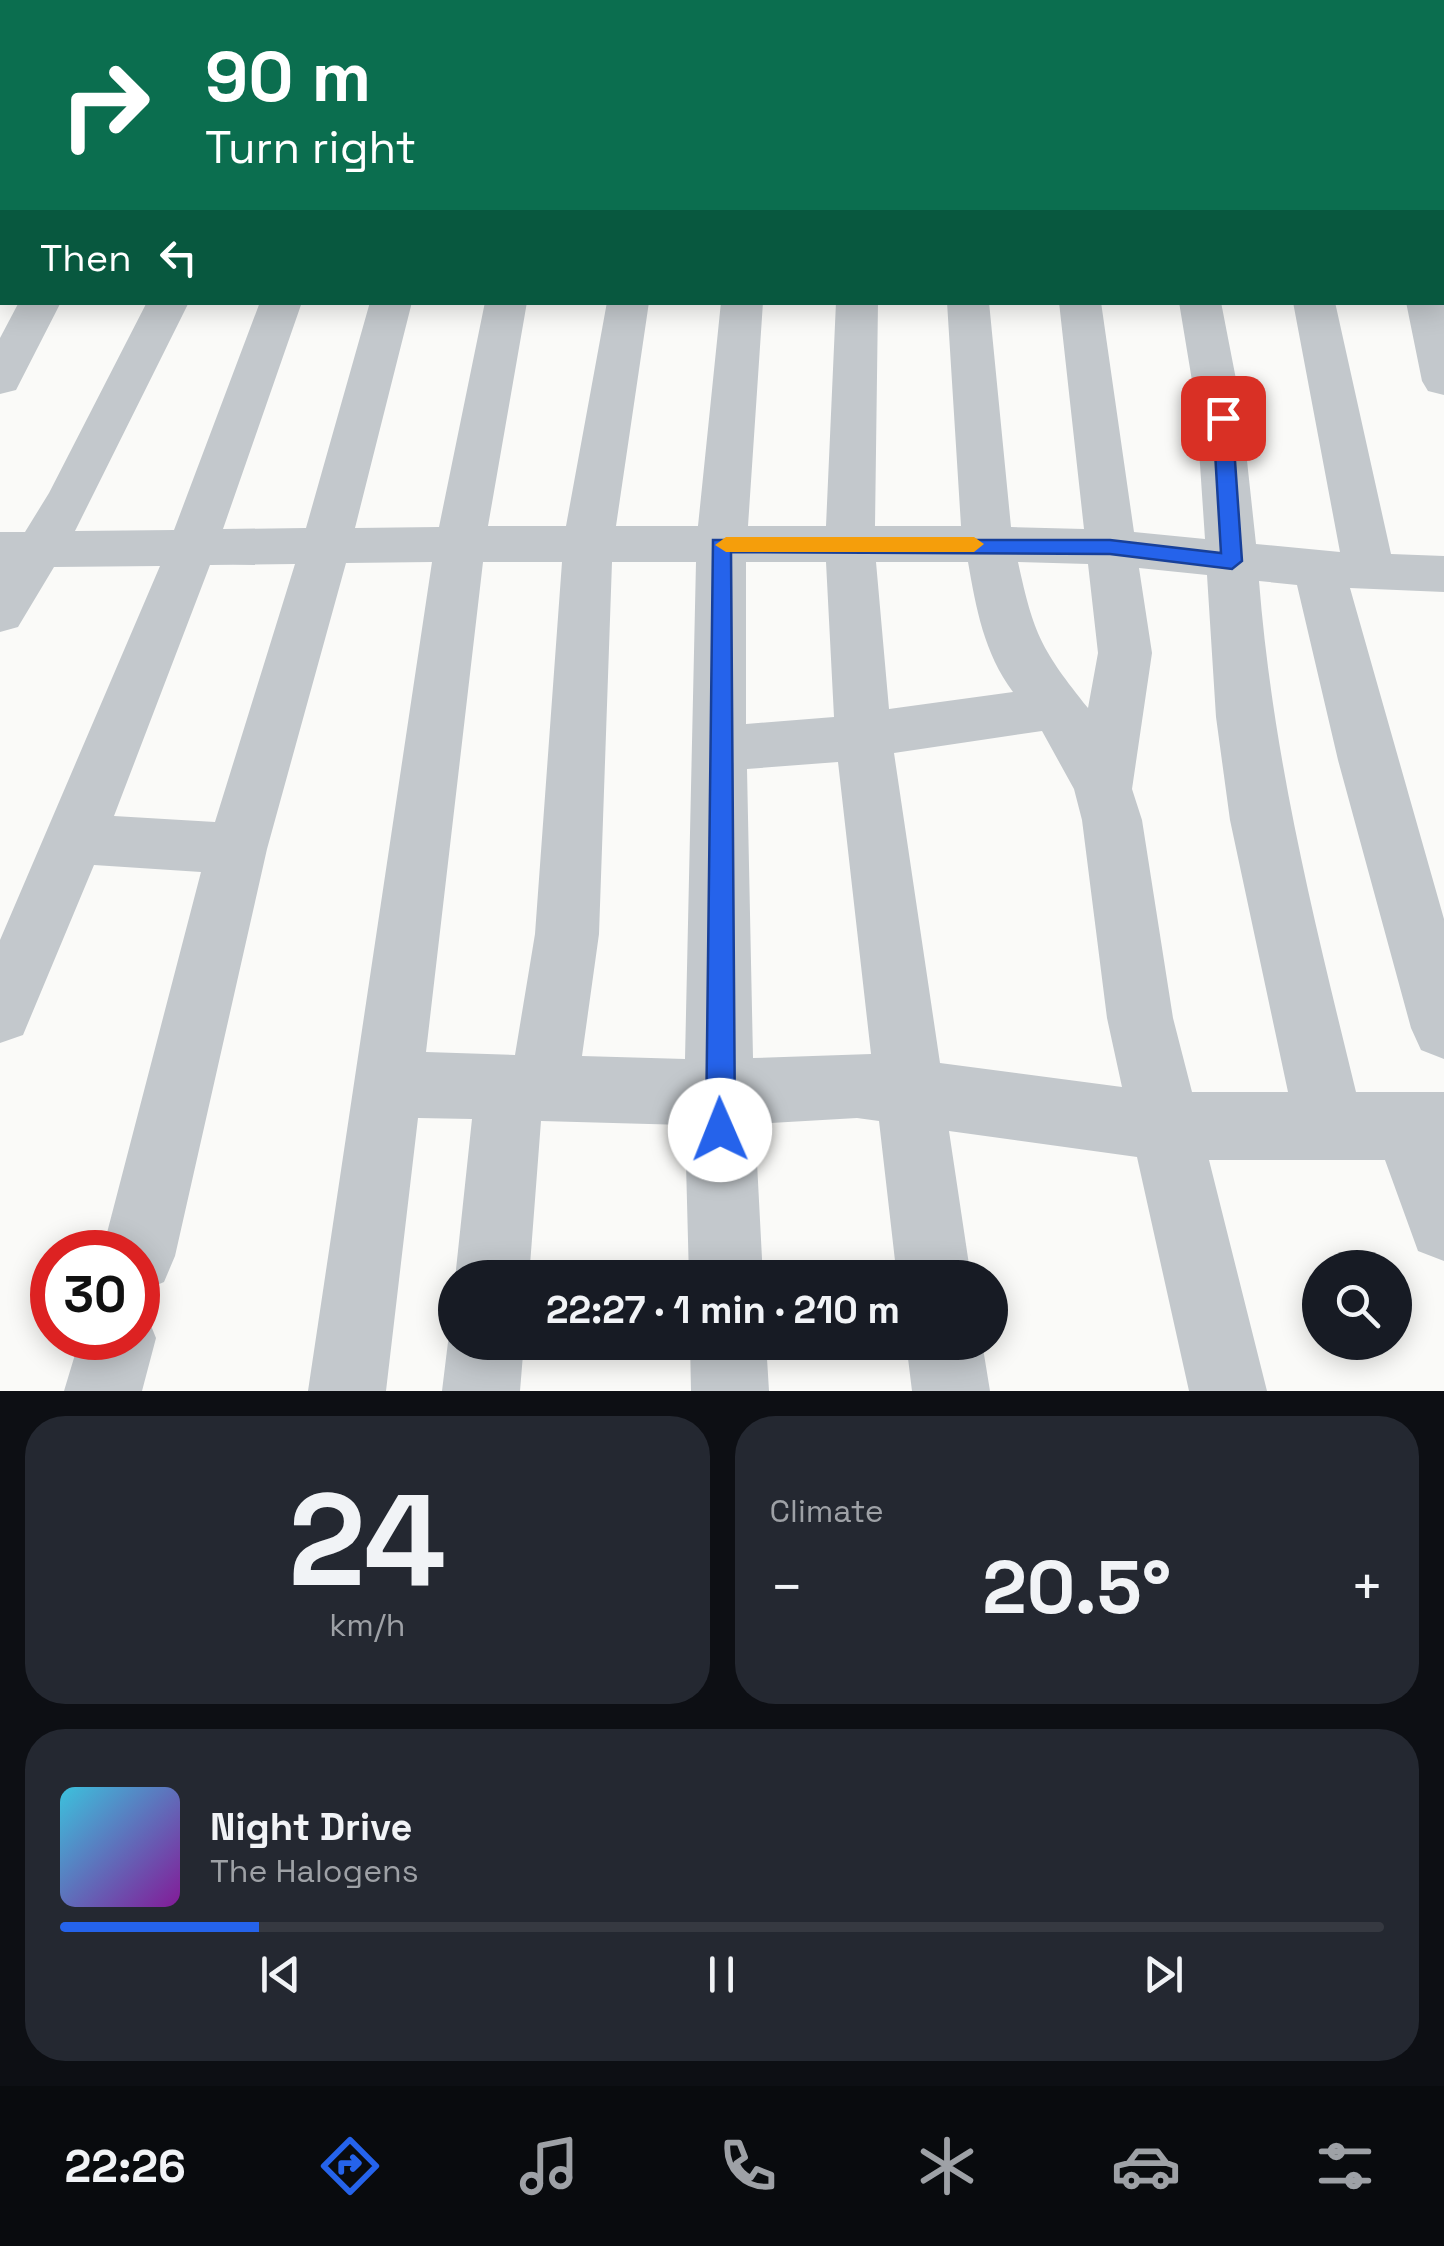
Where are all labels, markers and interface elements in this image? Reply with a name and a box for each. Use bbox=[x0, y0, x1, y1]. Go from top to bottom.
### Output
text: 90 m bbox=[205, 32, 371, 121]
icon: right bbox=[40, 40, 170, 170]
text: Turn right bbox=[205, 119, 416, 176]
icon: left bbox=[151, 230, 206, 285]
text: Then bbox=[40, 234, 131, 282]
pin bbox=[1181, 376, 1266, 461]
icon: arrive bbox=[1196, 391, 1251, 446]
position arrow bbox=[668, 1078, 772, 1182]
speed limit sign: 30 bbox=[30, 1230, 160, 1360]
map controls bbox=[1302, 1250, 1412, 1360]
button: search bbox=[1302, 1250, 1412, 1360]
text: 22:27 · 1 min · 210 m bbox=[546, 1286, 900, 1334]
text: 24 bbox=[288, 1457, 446, 1623]
text: Climate bbox=[770, 1491, 884, 1531]
text: 20.5° bbox=[982, 1539, 1171, 1635]
text: − bbox=[770, 1552, 804, 1622]
text: + bbox=[1350, 1552, 1384, 1622]
text: km/h bbox=[329, 1605, 405, 1645]
text: Night Drive bbox=[210, 1803, 412, 1851]
text: The Halogens bbox=[210, 1851, 419, 1891]
icon: previous bbox=[253, 1947, 308, 2002]
icon: pause bbox=[694, 1947, 749, 2002]
icon: next bbox=[1136, 1947, 1191, 2002]
icon: directions bbox=[315, 2131, 385, 2201]
icon: music bbox=[514, 2131, 584, 2201]
icon: phone bbox=[713, 2131, 783, 2201]
icon: climate bbox=[912, 2131, 982, 2201]
icon: car bbox=[1111, 2131, 1181, 2201]
icon: filters bbox=[1310, 2131, 1380, 2201]
text: 22:26 bbox=[64, 2138, 186, 2195]

